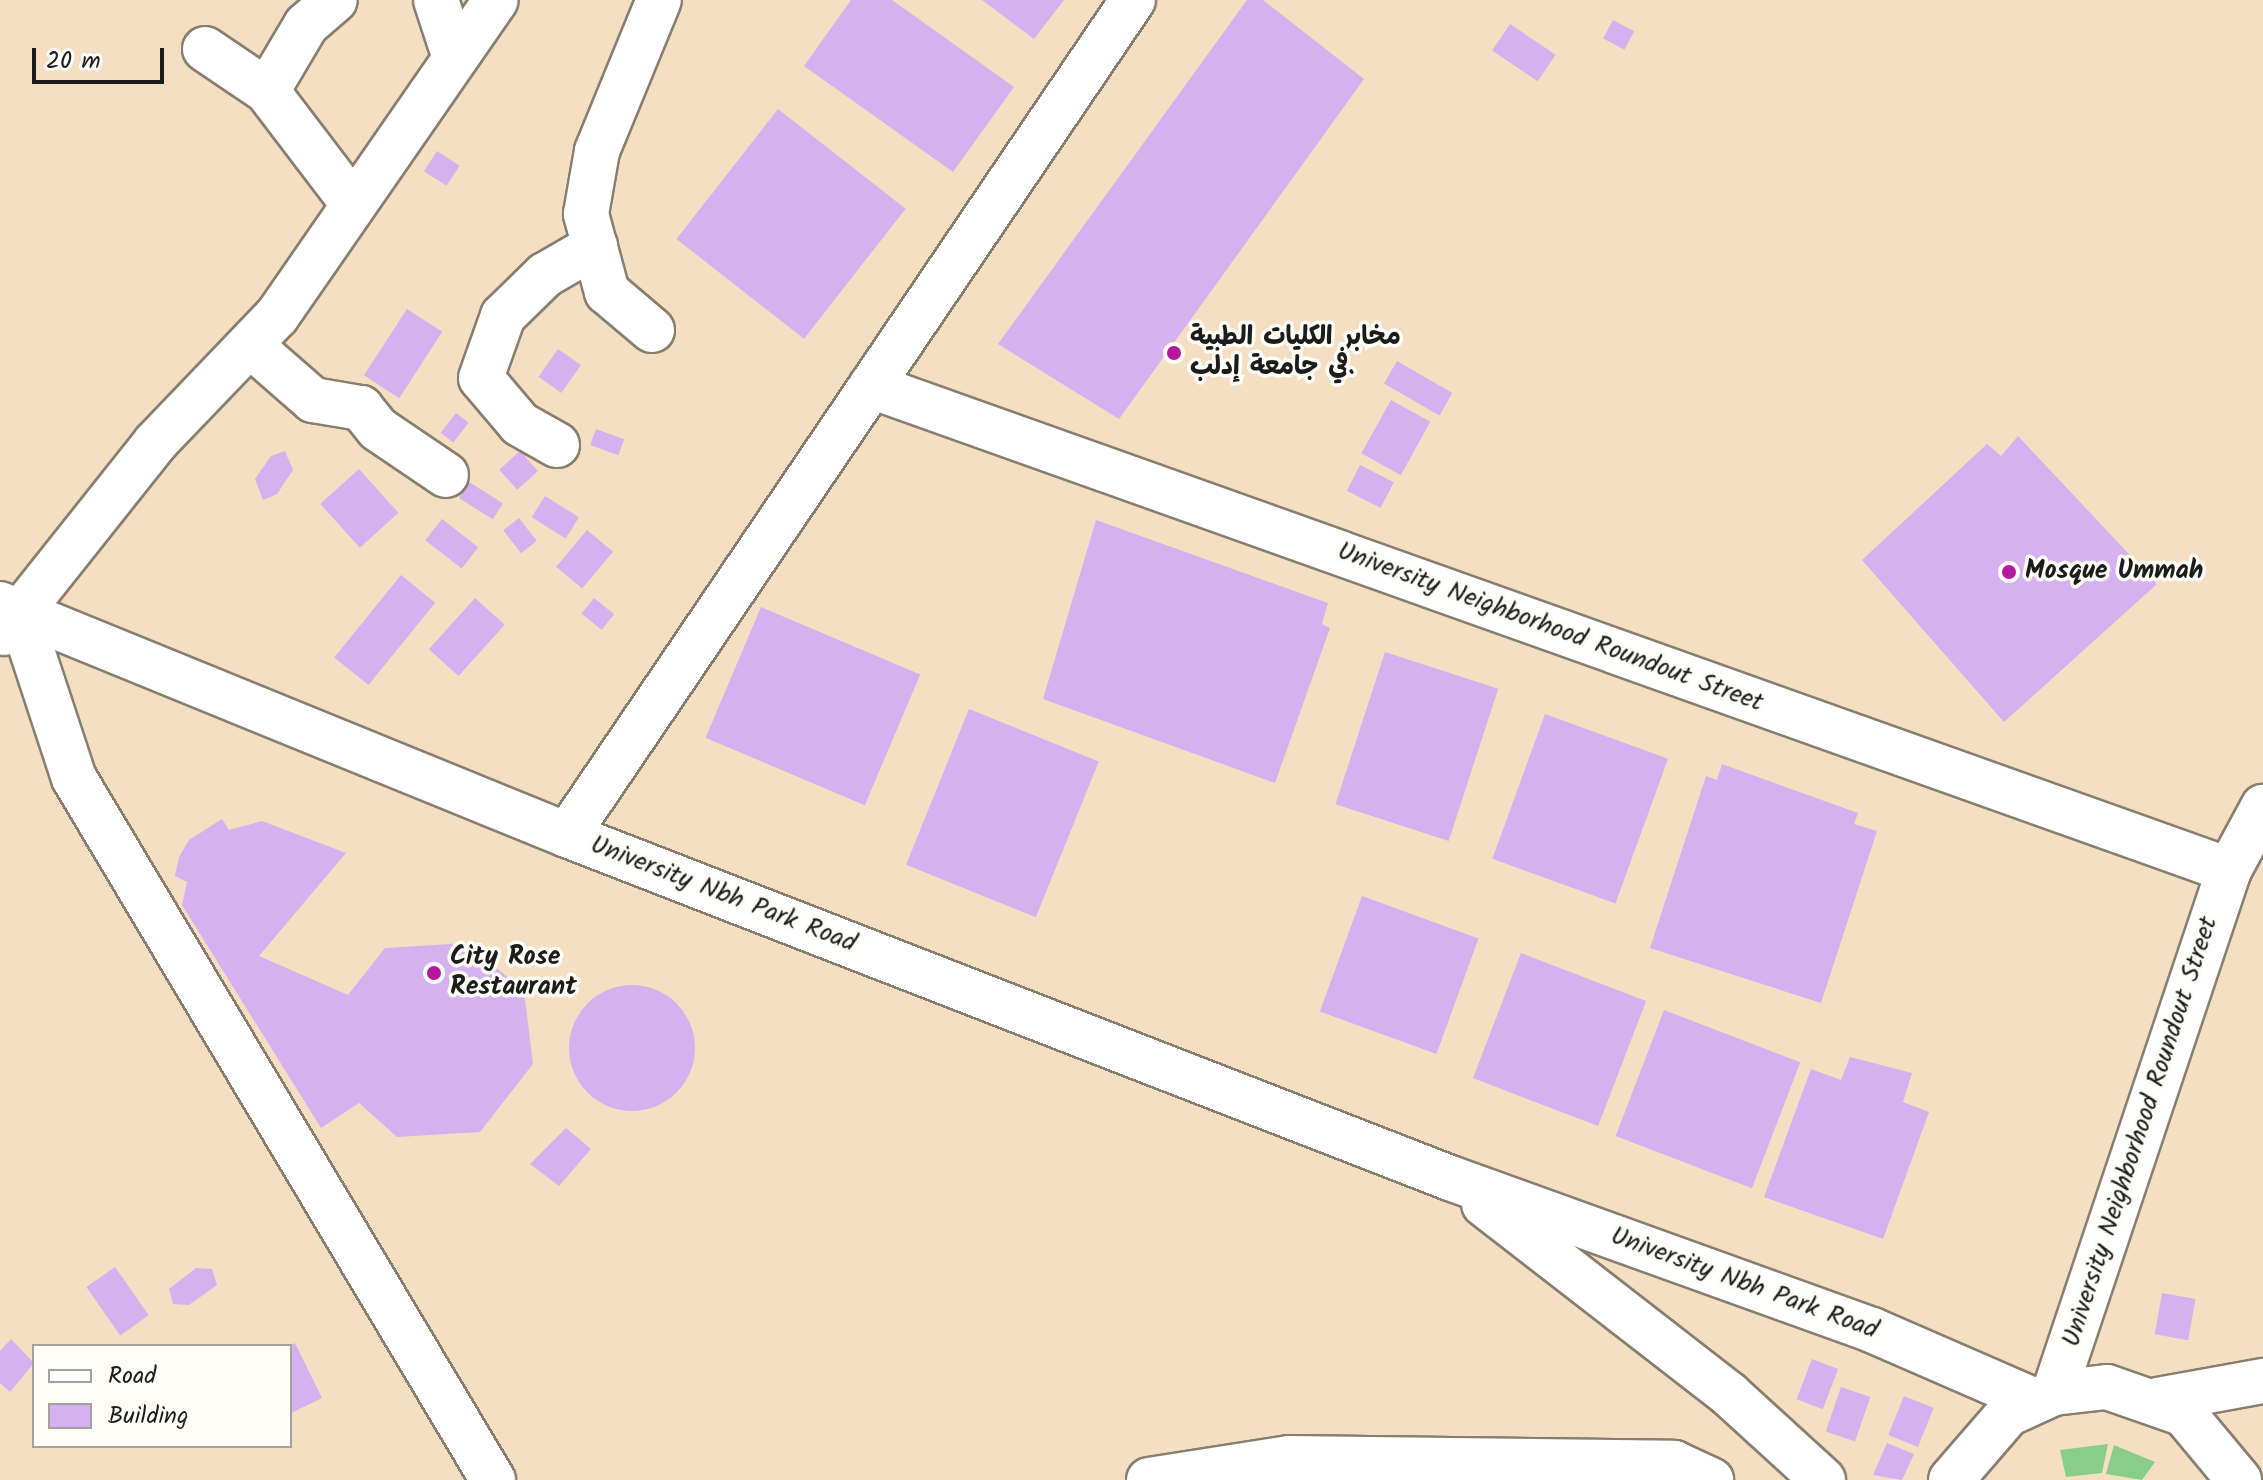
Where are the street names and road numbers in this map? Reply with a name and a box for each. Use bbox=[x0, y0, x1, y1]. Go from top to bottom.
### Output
street label: University Neighborhood Roundout Street bbox=[1333, 536, 1767, 720]
street label: University Nbh Park Road bbox=[586, 830, 860, 960]
street label: University Neighborhood Roundout Street bbox=[2057, 913, 2225, 1351]
street label: University Nbh Park Road bbox=[1606, 1221, 1882, 1347]

